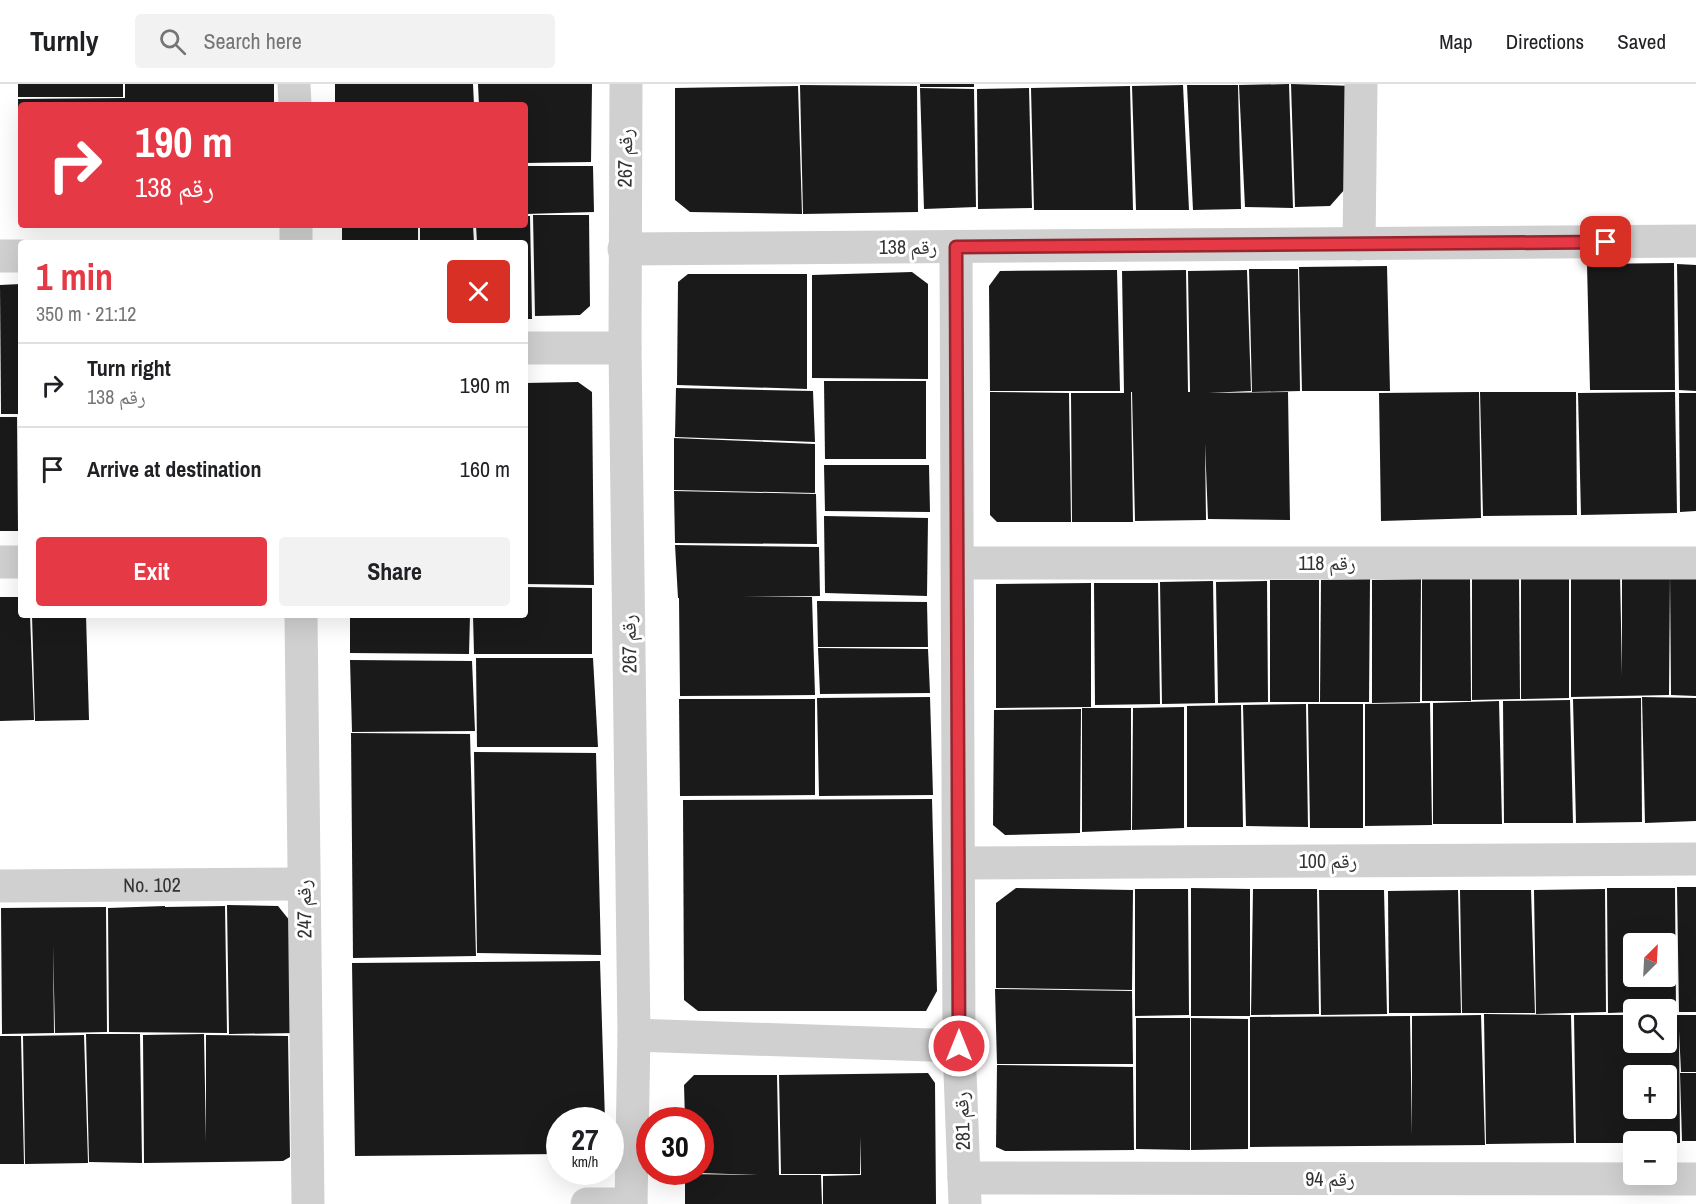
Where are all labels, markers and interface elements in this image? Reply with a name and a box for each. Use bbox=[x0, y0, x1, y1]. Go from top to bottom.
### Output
search box bbox=[135, 14, 555, 68]
text: Turnly bbox=[30, 22, 99, 60]
icon: search bbox=[156, 25, 189, 58]
text: Search here bbox=[204, 26, 302, 56]
text: Map bbox=[1439, 27, 1473, 56]
text: Directions bbox=[1506, 27, 1584, 56]
text: Saved bbox=[1617, 27, 1666, 56]
text: 190 m bbox=[135, 114, 233, 170]
icon: right bbox=[36, 126, 114, 204]
street label: رقم 267 bbox=[610, 128, 640, 188]
text: رقم 138 bbox=[135, 169, 214, 205]
pin bbox=[1580, 216, 1631, 267]
icon: arrive bbox=[1589, 225, 1622, 258]
street label: رقم 138 bbox=[879, 233, 937, 261]
text: 1 min bbox=[36, 253, 113, 301]
button: close bbox=[447, 260, 510, 323]
text: 350 m · 21:12 bbox=[36, 300, 136, 327]
text: Turn right bbox=[87, 353, 171, 383]
icon: right bbox=[36, 369, 69, 402]
text: 190 m bbox=[460, 370, 510, 400]
text: رقم 138 bbox=[87, 383, 146, 410]
icon: arrive bbox=[36, 453, 69, 486]
text: Arrive at destination bbox=[87, 454, 261, 484]
text: 160 m bbox=[460, 454, 510, 484]
button: Exit bbox=[36, 537, 267, 606]
button: Share bbox=[279, 537, 510, 606]
street label: رقم 118 bbox=[1298, 549, 1356, 577]
street label: رقم 267 bbox=[614, 614, 644, 674]
street label: رقم 100 bbox=[1299, 847, 1357, 875]
street label: No. 102 bbox=[123, 871, 181, 898]
street label: رقم 247 bbox=[289, 879, 319, 939]
north arrow bbox=[1623, 933, 1677, 987]
map controls bbox=[1623, 933, 1677, 1185]
button: search bbox=[1623, 999, 1677, 1053]
position arrow bbox=[927, 1014, 991, 1078]
button: + bbox=[1623, 1065, 1677, 1119]
street label: رقم 281 bbox=[947, 1091, 977, 1151]
speed limit sign: 30 bbox=[636, 1107, 714, 1185]
text: 27 bbox=[571, 1119, 599, 1159]
button: − bbox=[1623, 1131, 1677, 1185]
text: km/h bbox=[572, 1151, 598, 1172]
street label: رقم 94 bbox=[1305, 1165, 1355, 1193]

